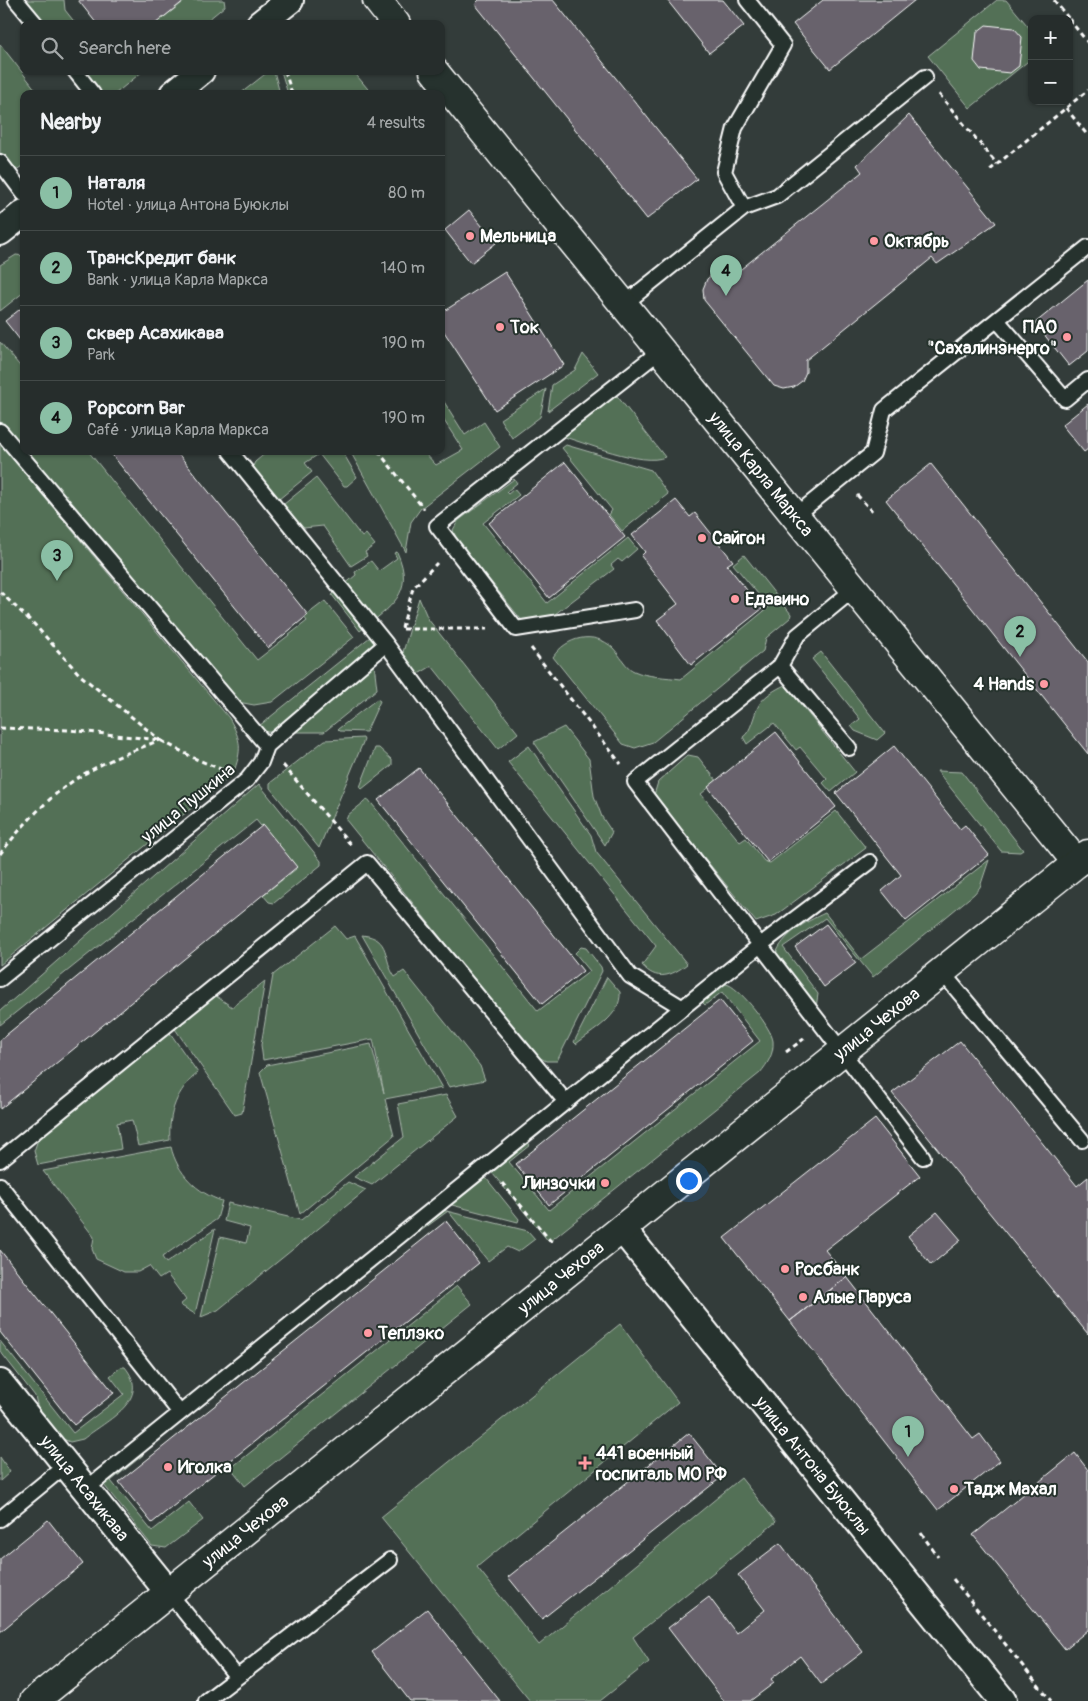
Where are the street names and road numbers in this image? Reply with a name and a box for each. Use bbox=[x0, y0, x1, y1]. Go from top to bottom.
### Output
street label: улица Карла Маркса bbox=[703, 406, 818, 541]
street label: улица Пушкина bbox=[136, 758, 240, 849]
street label: улица Чехова bbox=[828, 983, 925, 1067]
street label: улица Чехова bbox=[513, 1236, 609, 1320]
street label: улица Антона Буюклы bbox=[749, 1391, 876, 1540]
street label: улица Асахикава bbox=[34, 1430, 134, 1546]
street label: улица Чехова bbox=[197, 1490, 293, 1574]

